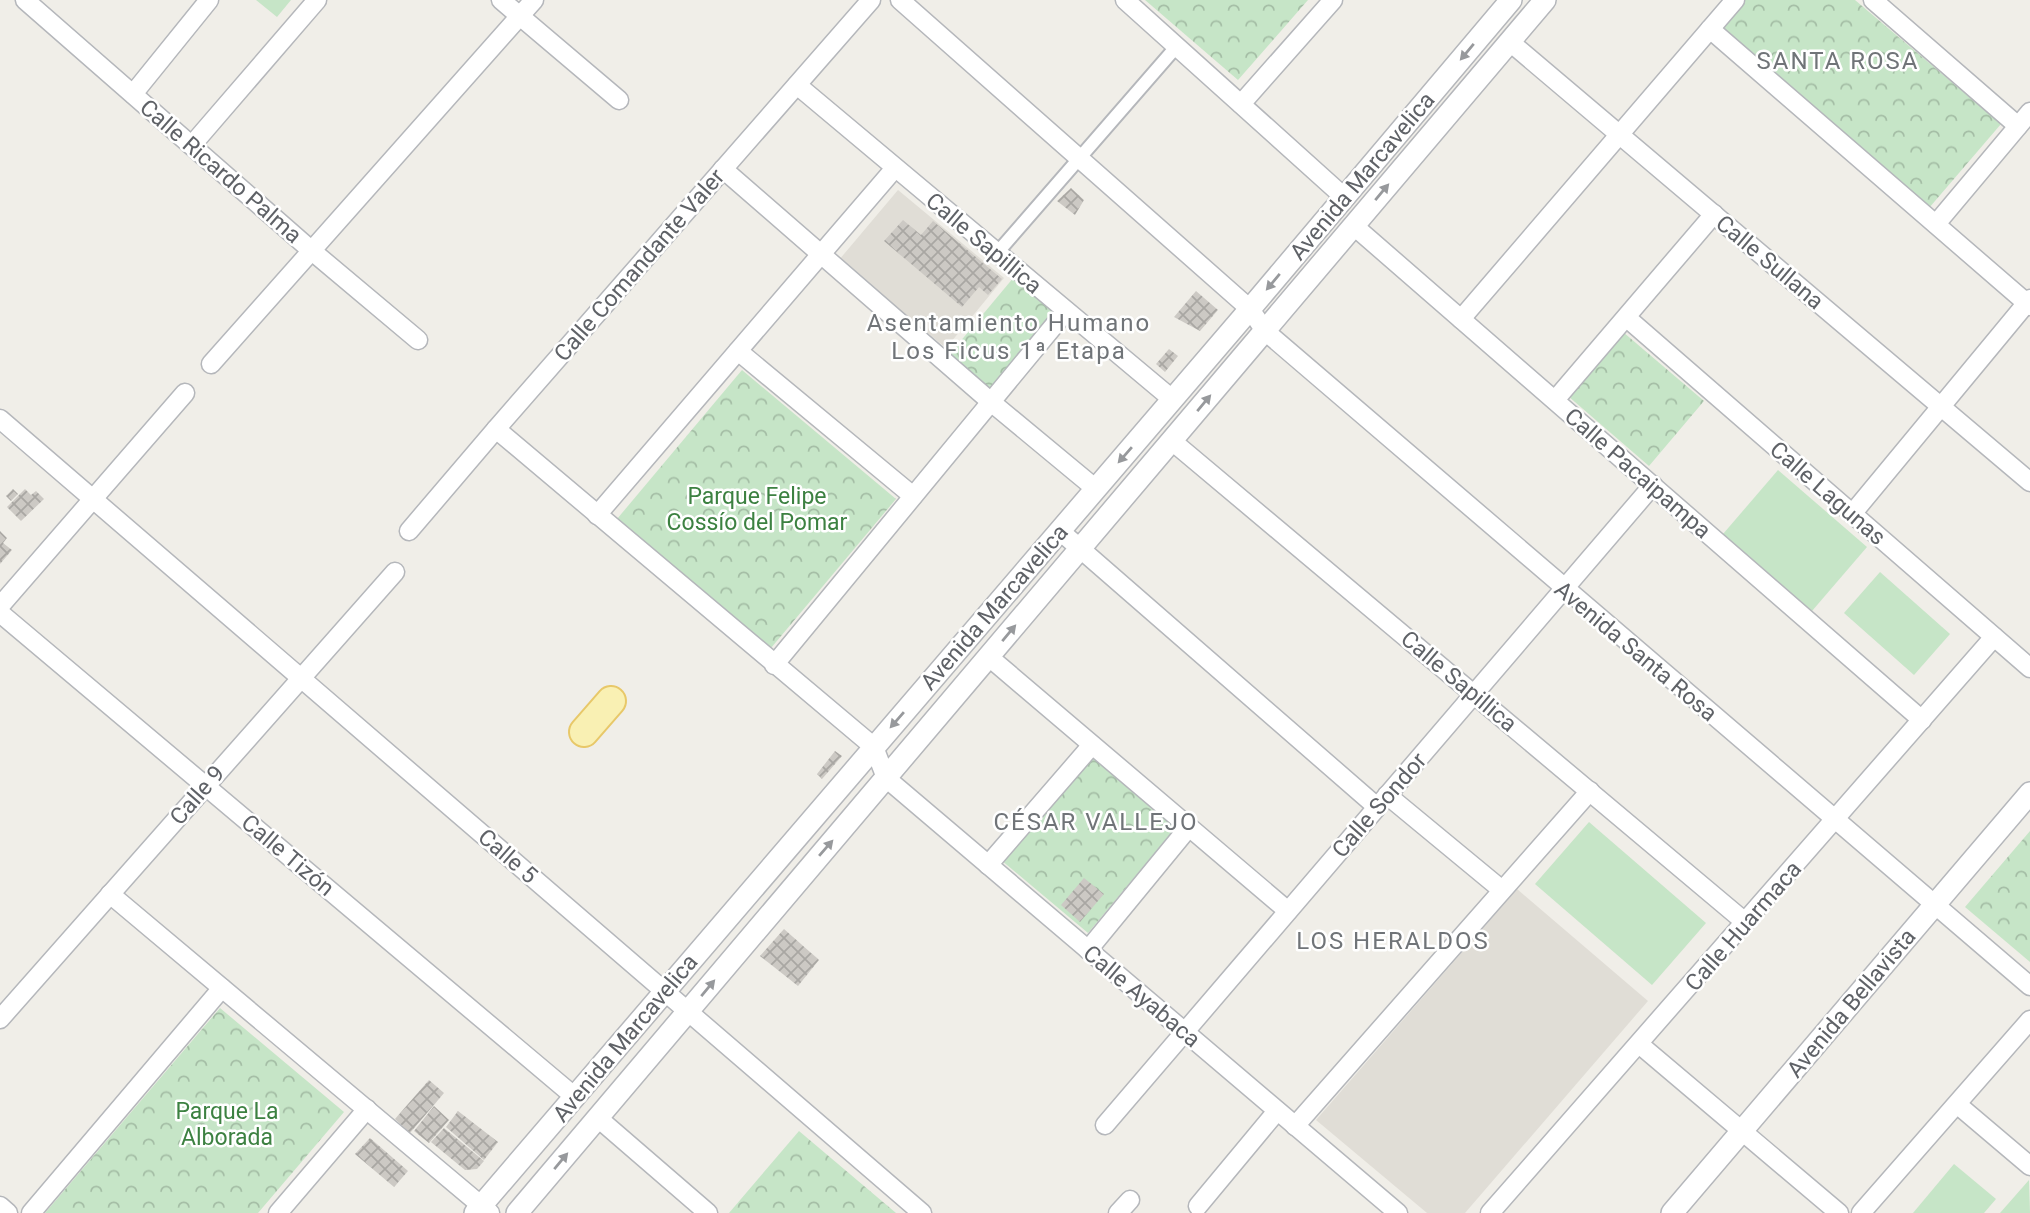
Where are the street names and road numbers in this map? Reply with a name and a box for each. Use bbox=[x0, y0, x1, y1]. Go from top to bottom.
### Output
street label: Avenida Marcavelica bbox=[1284, 87, 1440, 266]
street label: Calle Ricardo Palma bbox=[134, 94, 307, 249]
street label: Calle Comandante Valer bbox=[549, 164, 730, 367]
street label: Calle Sapillica bbox=[920, 187, 1047, 300]
street label: Calle Sullana bbox=[1711, 210, 1829, 315]
street label: Calle Pacaipampa bbox=[1559, 403, 1716, 544]
street label: Calle Lagunas bbox=[1764, 436, 1891, 551]
street label: Avenida Marcavelica bbox=[915, 519, 1074, 696]
street label: Avenida Santa Rosa bbox=[1549, 576, 1722, 727]
street label: Calle Sapillica bbox=[1395, 625, 1522, 738]
street label: Calle Sondor bbox=[1327, 747, 1432, 863]
street label: Calle 9 bbox=[164, 760, 230, 830]
street label: Calle Tizón bbox=[236, 809, 339, 902]
street label: Calle 5 bbox=[473, 823, 543, 889]
street label: Calle Huarmaca bbox=[1680, 856, 1807, 997]
street label: Avenida Bellavista bbox=[1781, 923, 1921, 1083]
street label: Calle Ayabaca bbox=[1078, 940, 1206, 1053]
street label: Avenida Marcavelica bbox=[547, 949, 703, 1128]

